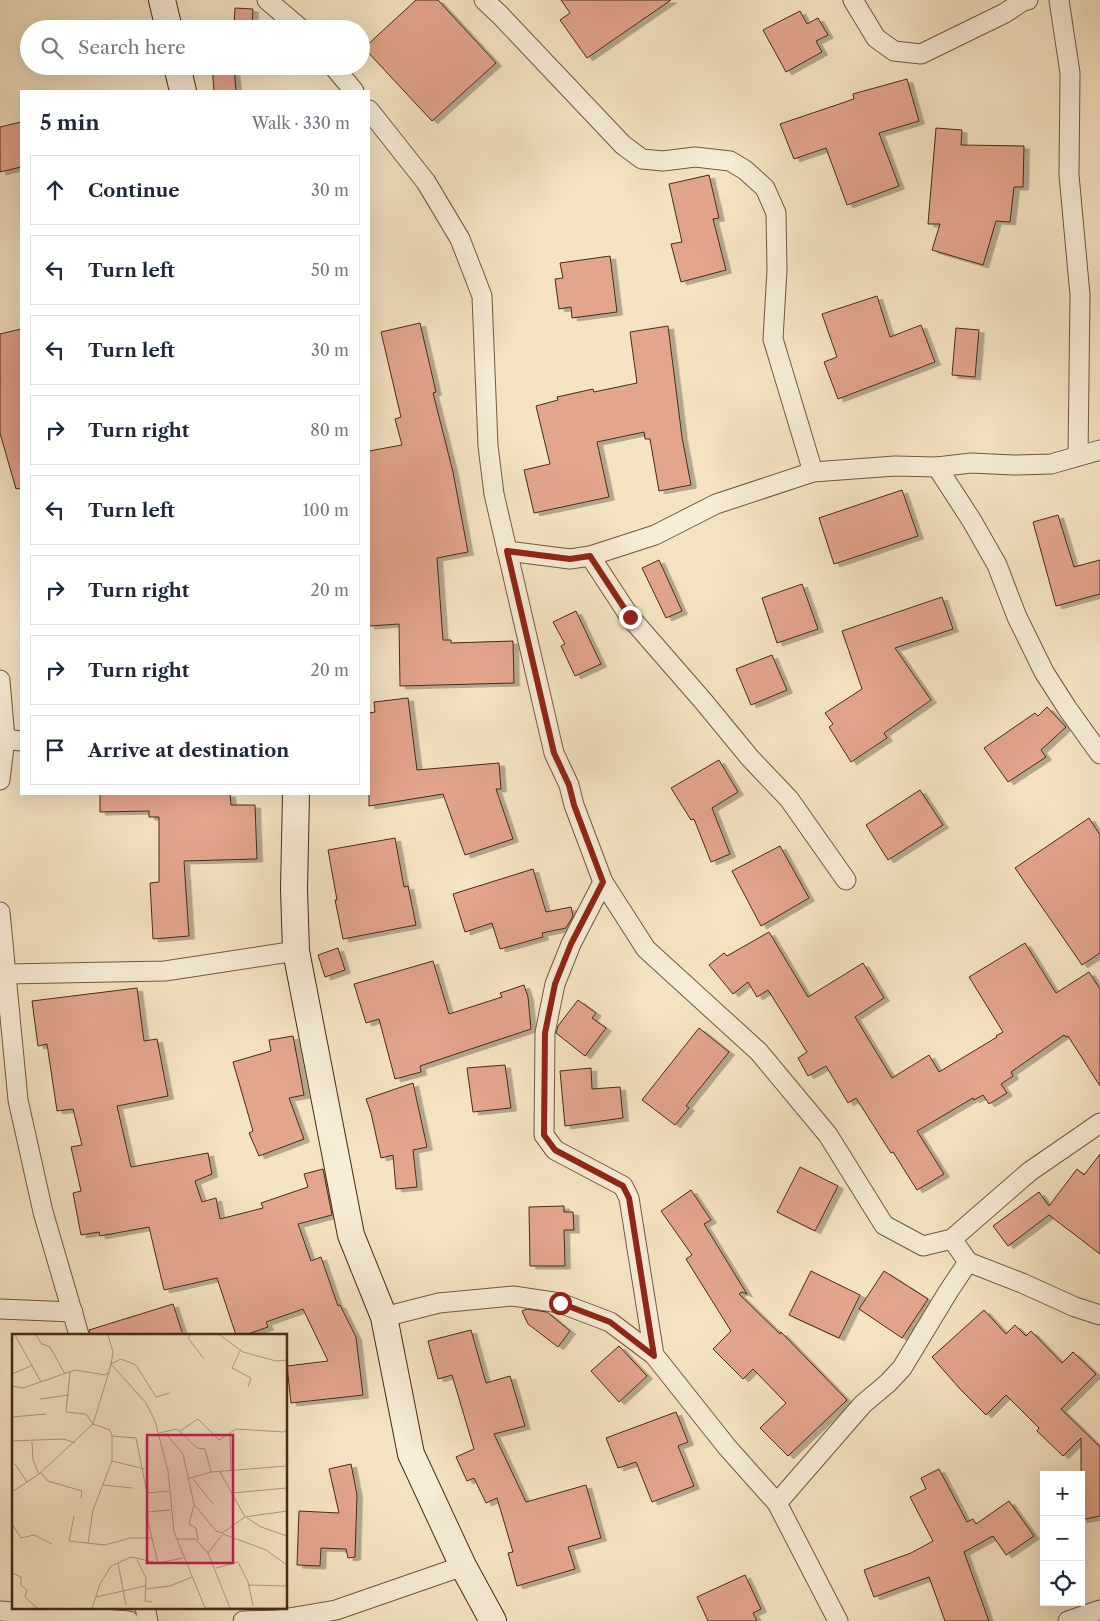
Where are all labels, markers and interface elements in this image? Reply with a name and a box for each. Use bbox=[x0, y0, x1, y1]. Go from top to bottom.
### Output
search box bbox=[20, 20, 370, 75]
icon: search bbox=[38, 34, 66, 62]
text: Search here bbox=[78, 36, 186, 59]
text: 5 min bbox=[40, 110, 100, 135]
text: Walk · 330 m bbox=[252, 113, 350, 133]
icon: ahead bbox=[41, 176, 69, 204]
text: Continue bbox=[88, 179, 180, 202]
text: 30 m bbox=[311, 180, 349, 200]
icon: left bbox=[41, 256, 69, 284]
text: Turn left bbox=[88, 259, 175, 282]
text: 50 m bbox=[311, 260, 349, 280]
icon: left bbox=[41, 336, 69, 364]
text: Turn left bbox=[88, 339, 175, 362]
text: 30 m bbox=[311, 340, 349, 360]
icon: right bbox=[41, 416, 69, 444]
text: Turn right bbox=[88, 419, 189, 442]
text: 80 m bbox=[310, 420, 349, 440]
icon: left bbox=[41, 496, 69, 524]
text: Turn left bbox=[88, 499, 175, 522]
text: 100 m bbox=[303, 500, 349, 520]
icon: right bbox=[41, 576, 69, 604]
text: Turn right bbox=[88, 579, 189, 602]
text: 20 m bbox=[310, 580, 349, 600]
route end bbox=[619, 606, 642, 629]
icon: right bbox=[41, 656, 69, 684]
text: Turn right bbox=[88, 659, 189, 682]
text: 20 m bbox=[310, 660, 349, 680]
icon: arrive bbox=[41, 736, 69, 764]
text: Arrive at destination bbox=[88, 739, 289, 762]
route start bbox=[549, 1292, 572, 1315]
inset map bbox=[12, 1334, 288, 1608]
map controls bbox=[1040, 1471, 1085, 1606]
button: + bbox=[1040, 1471, 1085, 1516]
button: − bbox=[1040, 1516, 1085, 1561]
button: locate bbox=[1040, 1561, 1085, 1606]

